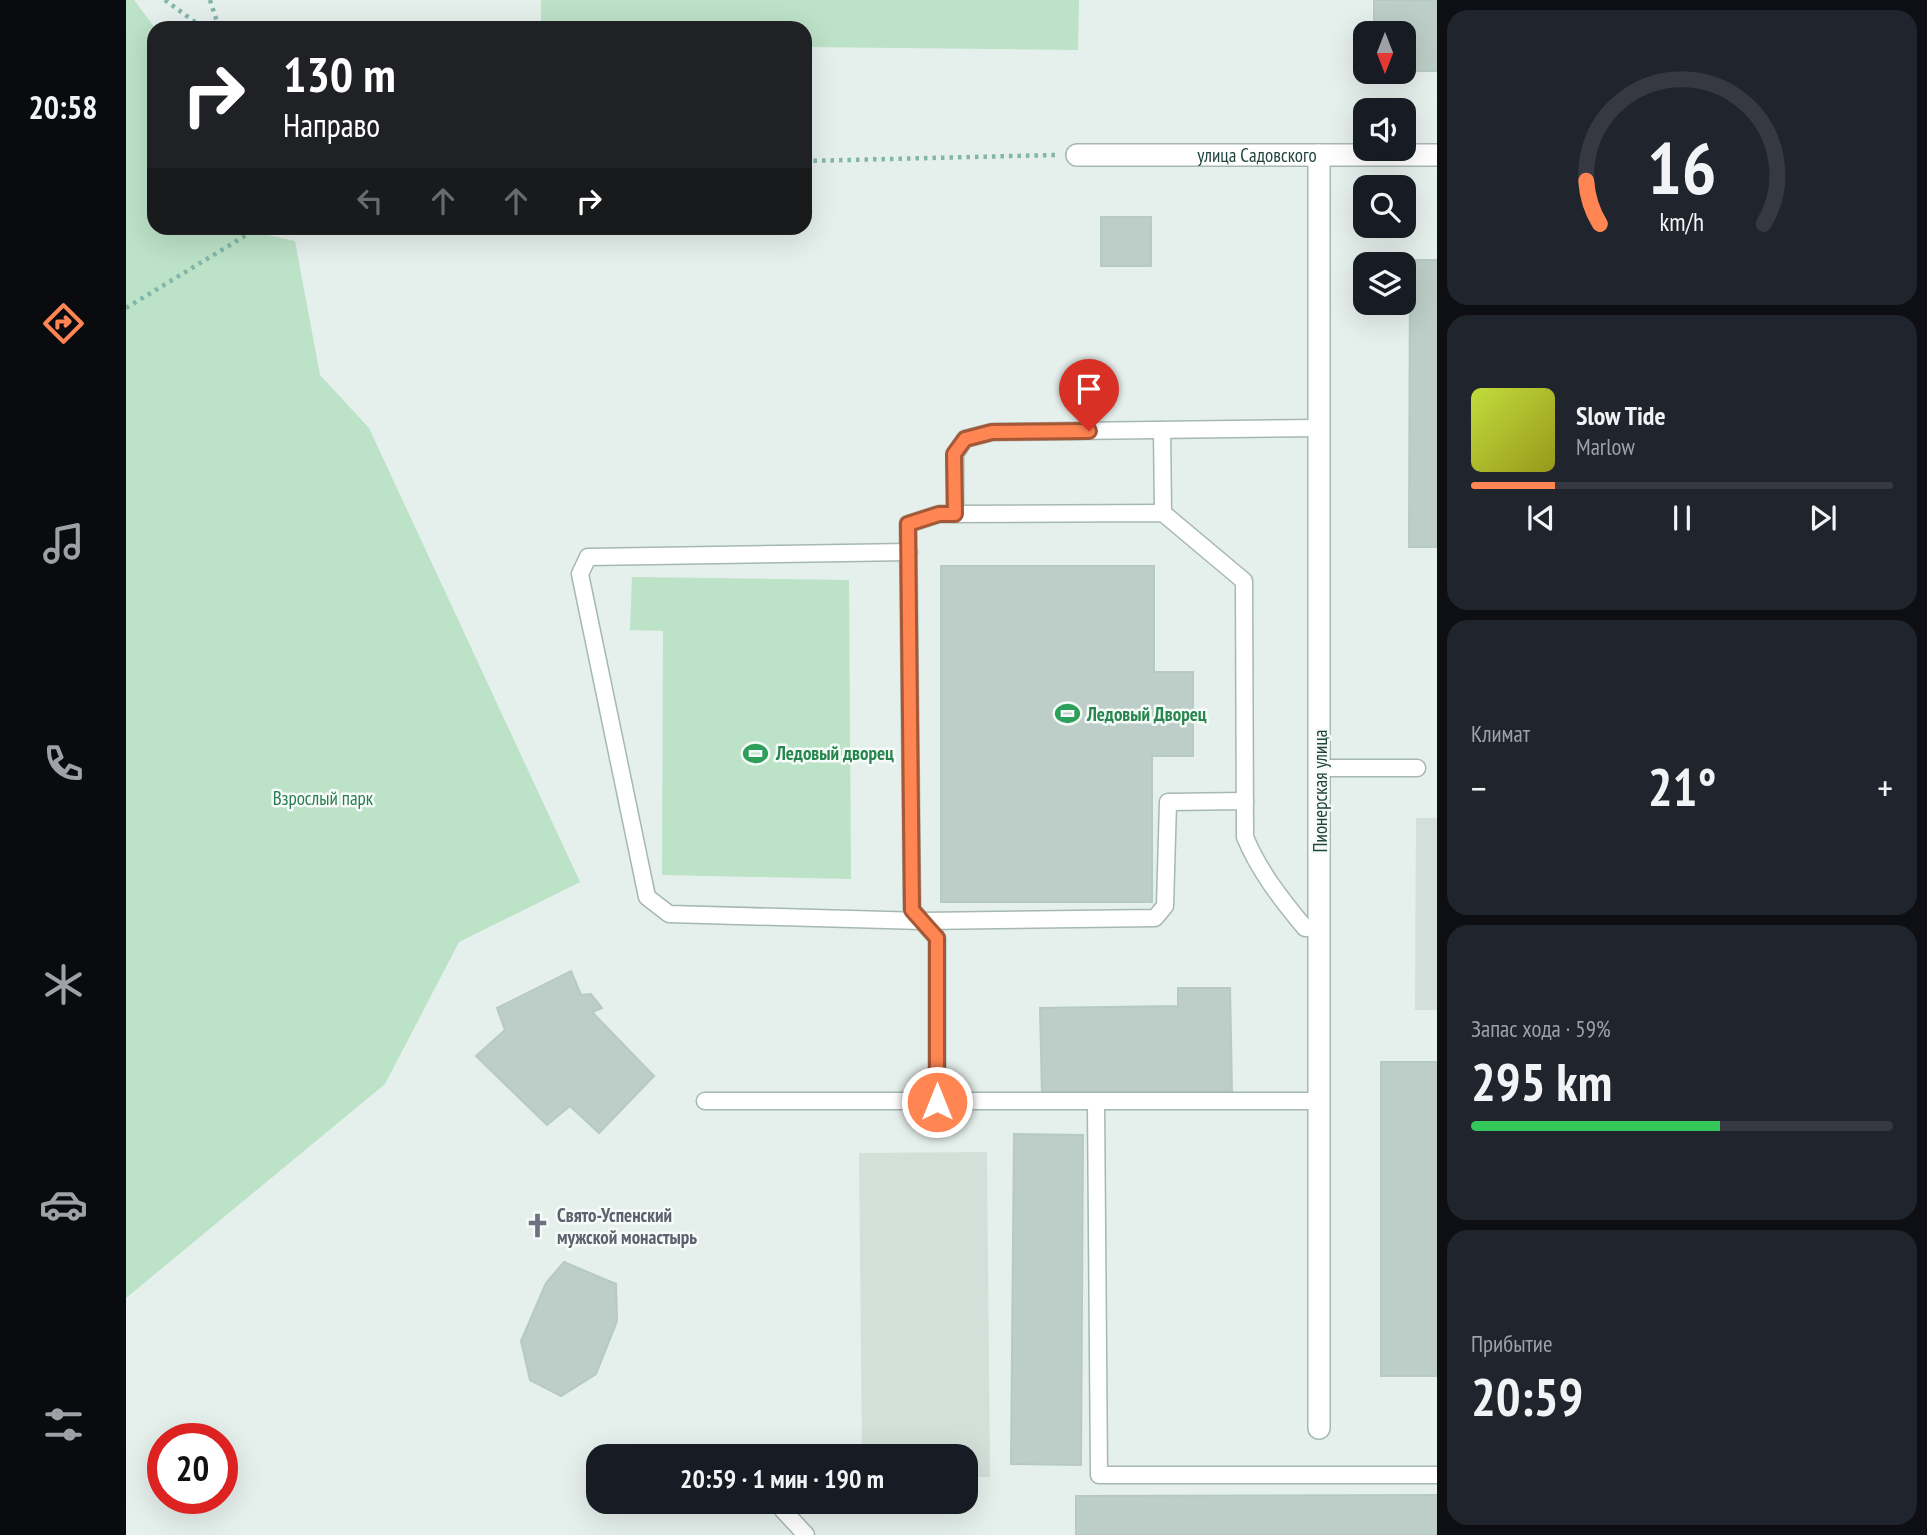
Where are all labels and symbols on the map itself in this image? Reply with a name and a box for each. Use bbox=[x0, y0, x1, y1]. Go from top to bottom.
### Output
north arrow bbox=[1353, 21, 1416, 84]
street label: улица Садовского bbox=[1197, 143, 1317, 167]
pin bbox=[1059, 359, 1119, 431]
sports icon: Ледовый Дворец bbox=[1053, 700, 1081, 728]
place label: Ледовый Дворец bbox=[1086, 702, 1207, 726]
street label: Пионерская улица bbox=[1308, 730, 1332, 852]
sports icon: Ледовый дворец bbox=[742, 739, 770, 767]
place label: Ледовый дворец bbox=[775, 741, 894, 765]
park label: Взрослый парк bbox=[273, 786, 374, 810]
position arrow bbox=[900, 1065, 974, 1139]
place label: Свято-Успенский мужской монастырь bbox=[557, 1203, 697, 1249]
church icon: Свято-Успенский мужской монастырь bbox=[523, 1212, 551, 1240]
speed limit sign: 20 bbox=[147, 1423, 238, 1514]

